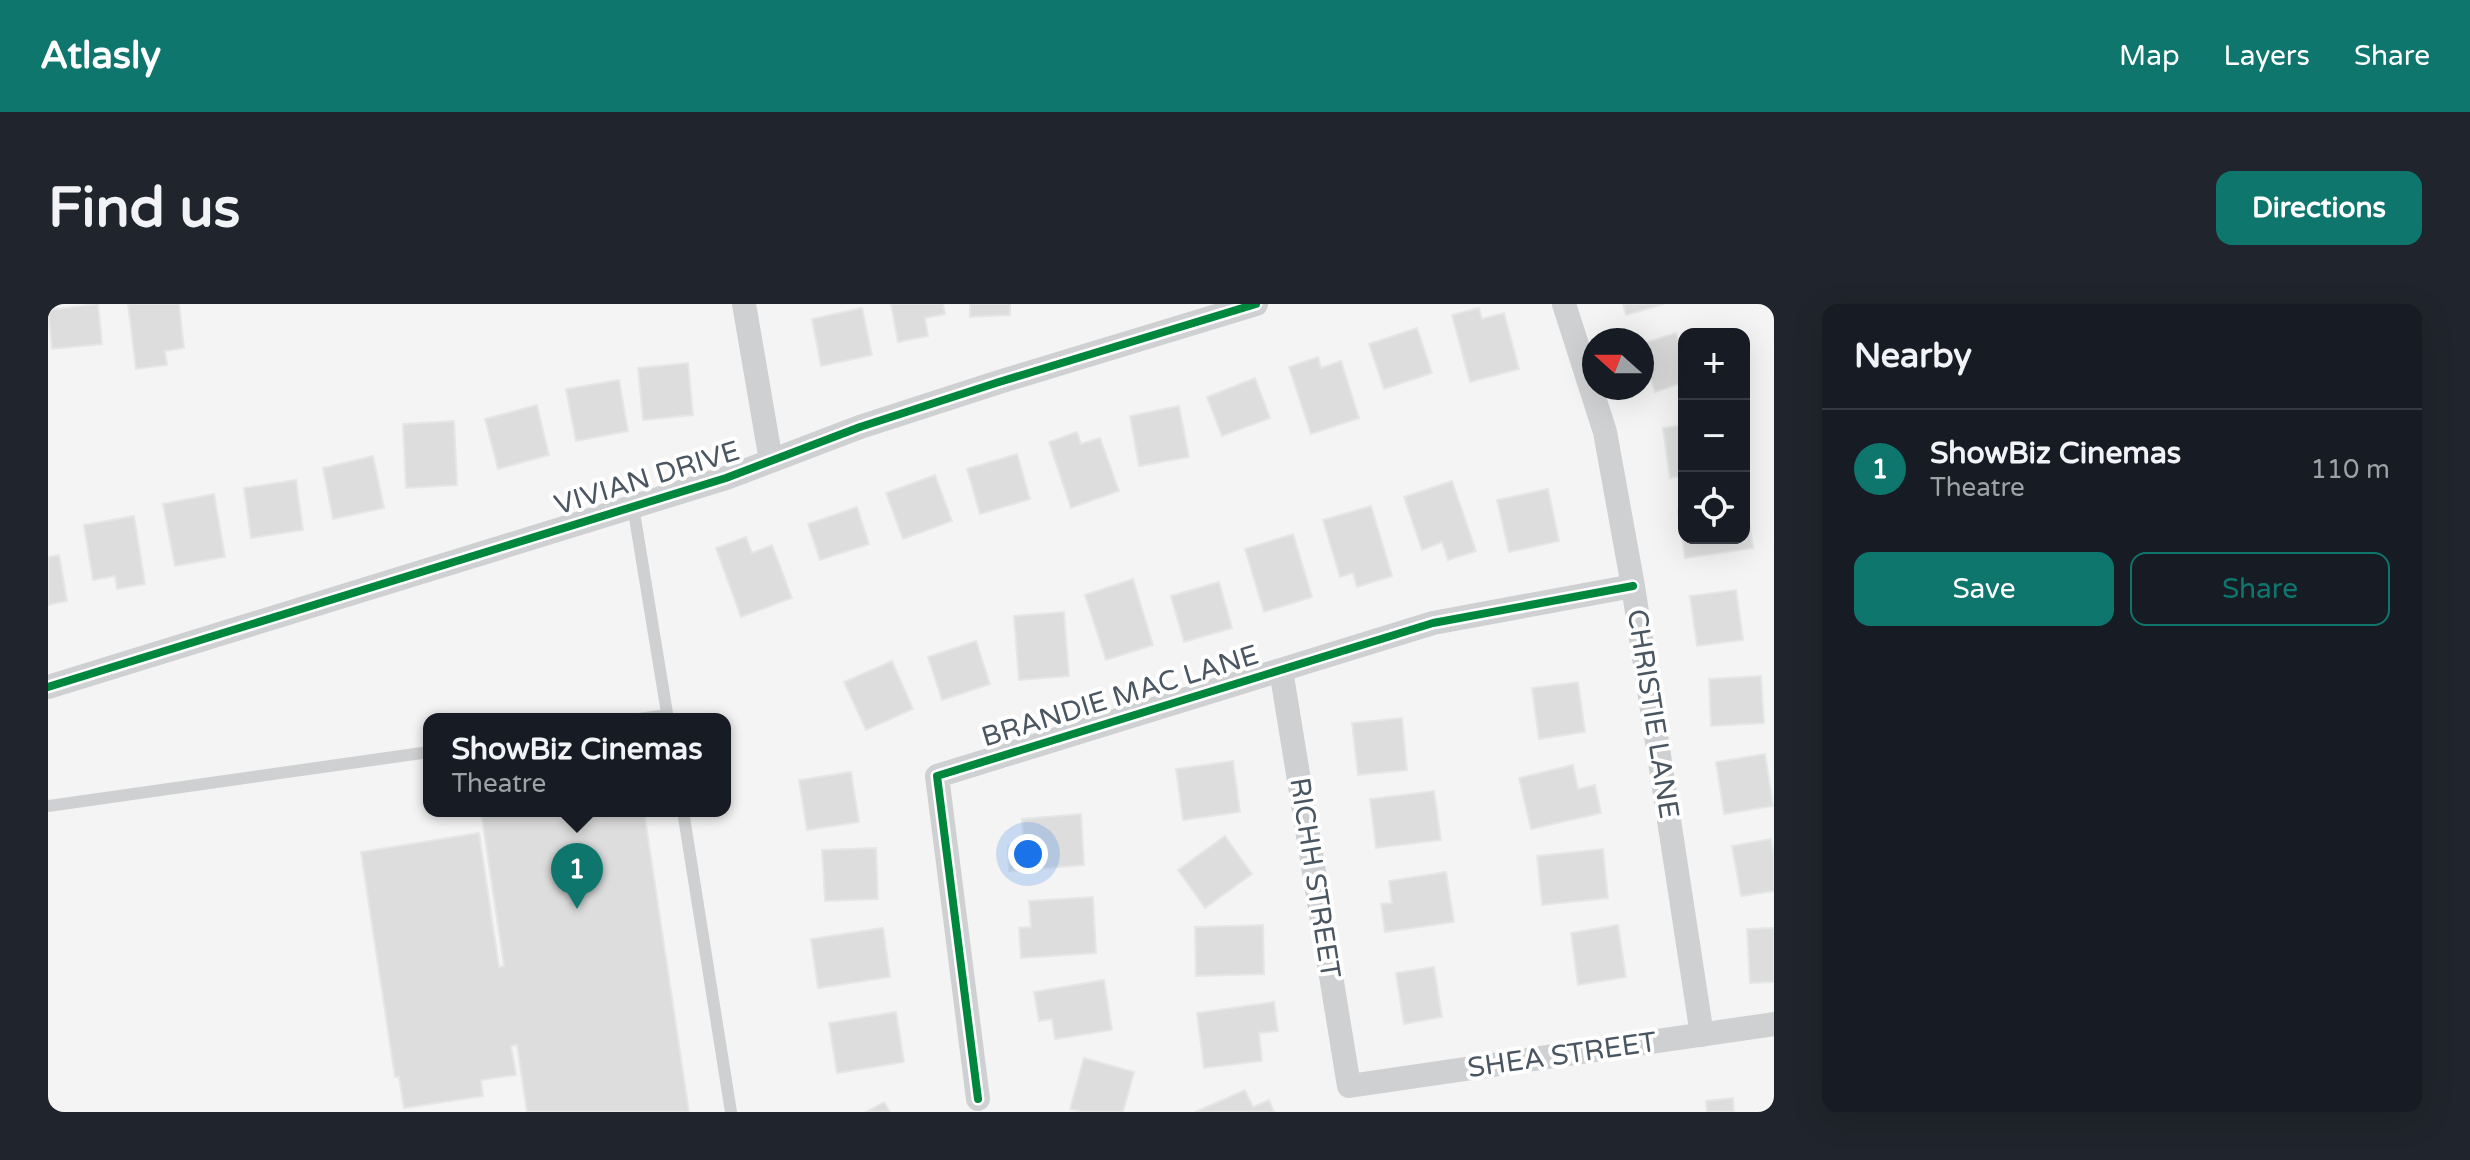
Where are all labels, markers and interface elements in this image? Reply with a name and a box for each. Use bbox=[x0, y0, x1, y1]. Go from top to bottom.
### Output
text: Atlasly bbox=[40, 33, 161, 79]
text: Map bbox=[2119, 39, 2180, 73]
text: Layers bbox=[2224, 39, 2310, 73]
text: Share bbox=[2354, 39, 2430, 73]
button: Directions bbox=[2216, 171, 2422, 245]
text: Find us bbox=[48, 175, 240, 242]
north arrow bbox=[1582, 328, 1654, 400]
map controls bbox=[1678, 328, 1750, 544]
button: + bbox=[1678, 328, 1750, 400]
text: Nearby bbox=[1854, 336, 1972, 377]
button: − bbox=[1678, 400, 1750, 472]
street label: VIVIAN DRIVE bbox=[550, 434, 744, 522]
text: ShowBiz Cinemas bbox=[1930, 435, 2181, 472]
text: 1 bbox=[1872, 454, 1888, 485]
text: 110 m bbox=[2310, 454, 2390, 485]
button: locate bbox=[1678, 472, 1750, 544]
text: Theatre bbox=[1930, 472, 2025, 503]
button: Save bbox=[1854, 552, 2114, 626]
button: Share bbox=[2130, 552, 2390, 626]
street label: CHRISTIE LANE bbox=[1620, 607, 1686, 821]
street label: BRANDIE MAC LANE bbox=[977, 638, 1263, 754]
popup bbox=[423, 713, 731, 817]
text: ShowBiz Cinemas bbox=[451, 731, 703, 768]
text: Theatre bbox=[451, 768, 546, 799]
street label: RICHH STREET bbox=[1282, 775, 1348, 981]
your location bbox=[1008, 834, 1048, 874]
pin: 1 bbox=[551, 843, 603, 909]
street label: SHEA STREET bbox=[1465, 1025, 1659, 1085]

